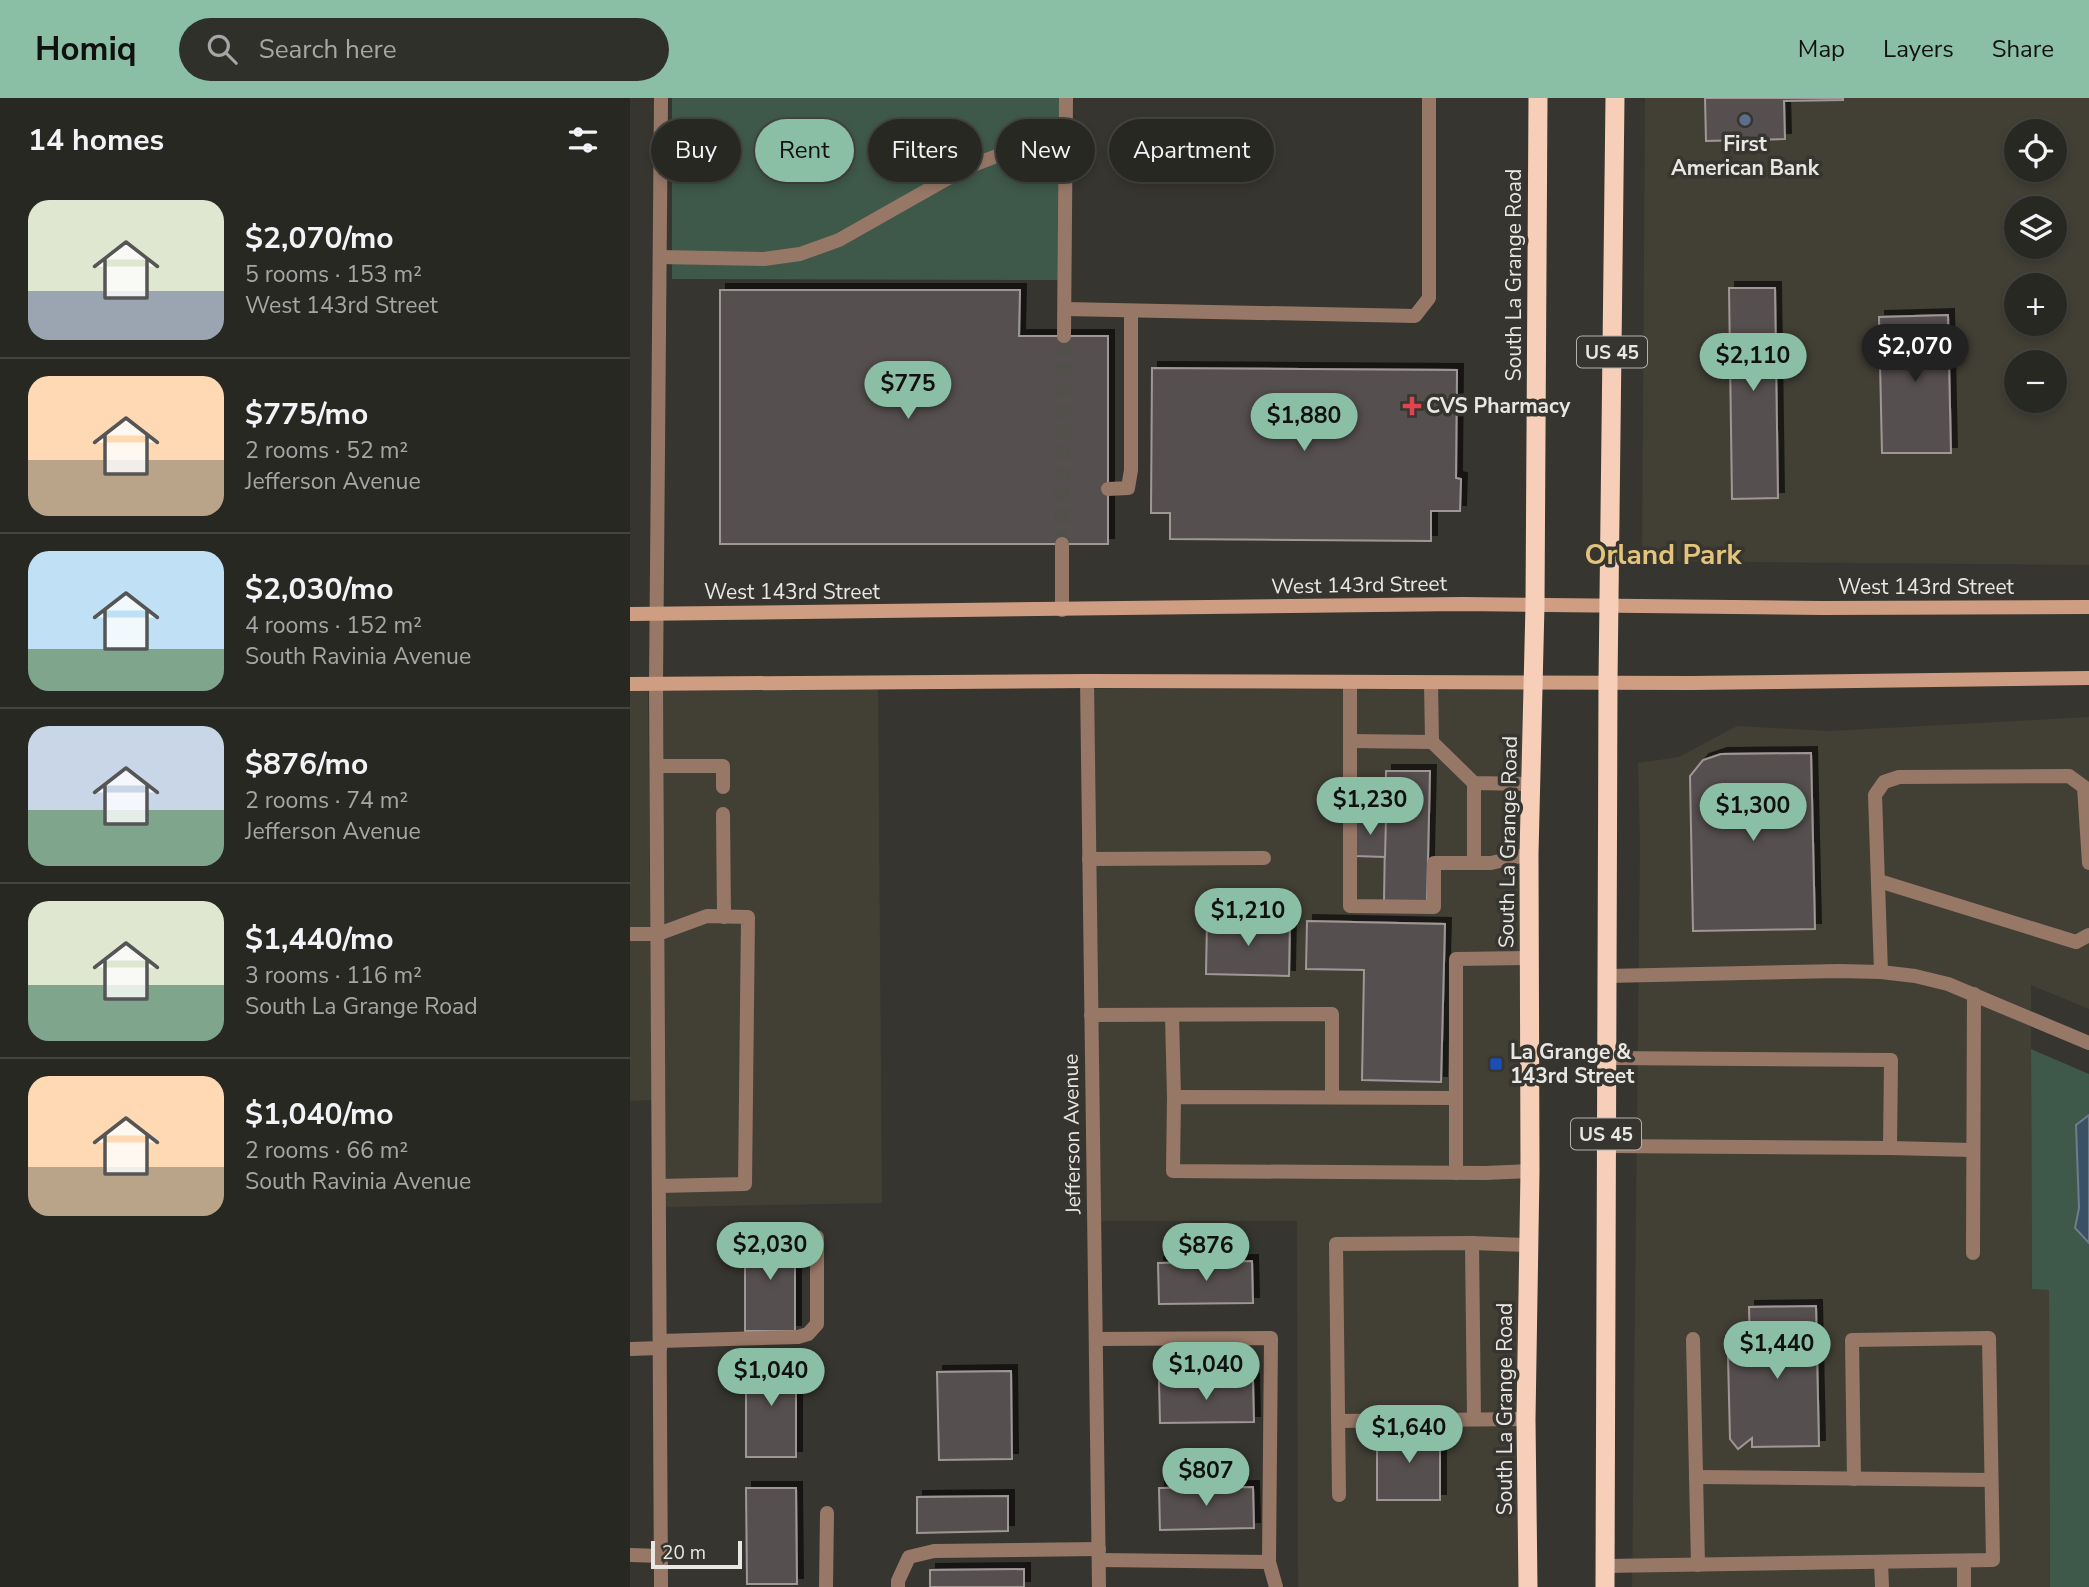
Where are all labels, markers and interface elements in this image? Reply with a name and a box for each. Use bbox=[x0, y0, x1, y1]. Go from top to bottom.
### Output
search box bbox=[179, 18, 669, 81]
text: Homiq bbox=[35, 27, 137, 72]
icon: search bbox=[203, 30, 241, 68]
text: Search here bbox=[259, 32, 397, 67]
text: Map bbox=[1798, 33, 1845, 65]
text: Layers bbox=[1883, 33, 1954, 65]
text: Share bbox=[1992, 33, 2054, 65]
marker: First American Bank bbox=[1737, 112, 1753, 128]
chip: Buy bbox=[651, 119, 741, 182]
chip: Rent bbox=[755, 119, 854, 182]
chip: Filters bbox=[868, 119, 982, 182]
chip: New bbox=[996, 119, 1095, 182]
chip: Apartment bbox=[1109, 119, 1274, 182]
map controls bbox=[2004, 119, 2067, 413]
button: locate bbox=[2004, 119, 2067, 182]
text: 14 homes bbox=[28, 120, 164, 161]
icon: filters bbox=[564, 121, 602, 159]
place label: First American Bank bbox=[1671, 130, 1820, 182]
street label: South La Grange Road bbox=[1500, 169, 1528, 381]
button: layers bbox=[2004, 196, 2067, 259]
text: $2,070/mo bbox=[245, 218, 394, 259]
icon: home bbox=[84, 228, 168, 312]
text: 5 rooms · 153 m² bbox=[245, 259, 422, 290]
button: + bbox=[2004, 273, 2067, 336]
text: West 143rd Street bbox=[245, 290, 438, 321]
pin: $2,070 bbox=[1858, 324, 1972, 384]
text: $2,070 bbox=[1878, 331, 1952, 362]
pin: $2,110 bbox=[1696, 334, 1810, 393]
road number: US 45 bbox=[1577, 336, 1647, 368]
text: $2,110 bbox=[1716, 340, 1790, 371]
button: − bbox=[2004, 350, 2067, 413]
pin: $775 bbox=[867, 362, 949, 421]
text: $775 bbox=[880, 368, 936, 399]
place label: CVS Pharmacy bbox=[1426, 392, 1571, 420]
text: $775/mo bbox=[245, 394, 368, 435]
pin: $1,880 bbox=[1247, 394, 1361, 453]
marker: CVS Pharmacy bbox=[1404, 398, 1420, 414]
text: $1,880 bbox=[1267, 400, 1341, 431]
icon: home bbox=[84, 404, 168, 488]
text: 2 rooms · 52 m² bbox=[245, 435, 408, 466]
text: Jefferson Avenue bbox=[245, 466, 421, 497]
district label: Orland Park bbox=[1585, 536, 1742, 574]
text: $2,030/mo bbox=[245, 569, 394, 610]
street label: West 143rd Street bbox=[1271, 569, 1448, 601]
street label: West 143rd Street bbox=[1838, 573, 2015, 601]
street label: West 143rd Street bbox=[704, 578, 881, 606]
icon: home bbox=[84, 579, 168, 663]
text: 4 rooms · 152 m² bbox=[245, 610, 422, 641]
text: South Ravinia Avenue bbox=[245, 641, 471, 672]
street label: South La Grange Road bbox=[1492, 736, 1524, 948]
text: $876/mo bbox=[245, 744, 368, 785]
icon: home bbox=[84, 754, 168, 838]
pin: $1,230 bbox=[1313, 778, 1427, 837]
text: $1,230 bbox=[1333, 784, 1407, 815]
pin: $1,300 bbox=[1696, 784, 1810, 843]
text: 2 rooms · 74 m² bbox=[245, 785, 408, 816]
text: $1,300 bbox=[1716, 790, 1790, 821]
text: Jefferson Avenue bbox=[245, 816, 421, 847]
pin: $1,210 bbox=[1191, 888, 1305, 948]
text: $1,210 bbox=[1211, 895, 1285, 926]
text: $1,440/mo bbox=[245, 919, 394, 960]
icon: home bbox=[84, 929, 168, 1013]
text: 3 rooms · 116 m² bbox=[245, 960, 422, 991]
text: South La Grange Road bbox=[245, 991, 478, 1022]
place label: La Grange & 143rd Street bbox=[1510, 1038, 1635, 1090]
street label: Jefferson Avenue bbox=[1057, 1054, 1087, 1215]
marker: La Grange & 143rd Street bbox=[1488, 1056, 1504, 1072]
text: $1,040/mo bbox=[245, 1094, 394, 1135]
icon: home bbox=[84, 1104, 168, 1188]
road number: US 45 bbox=[1571, 1118, 1641, 1150]
text: 2 rooms · 66 m² bbox=[245, 1135, 408, 1166]
text: South Ravinia Avenue bbox=[245, 1166, 471, 1197]
pin: $2,030 bbox=[713, 1222, 827, 1282]
pin: $876 bbox=[1165, 1224, 1247, 1283]
text: $2,030 bbox=[733, 1229, 807, 1260]
text: $876 bbox=[1178, 1230, 1234, 1261]
street label: South La Grange Road bbox=[1491, 1303, 1519, 1515]
pin: $1,440 bbox=[1720, 1322, 1834, 1381]
text: $1,440 bbox=[1740, 1328, 1814, 1359]
pin: $1,040 bbox=[1149, 1342, 1263, 1402]
pin: $1,040 bbox=[714, 1348, 828, 1408]
text: $1,040 bbox=[1169, 1349, 1243, 1380]
text: $1,040 bbox=[734, 1355, 808, 1386]
pin: $1,640 bbox=[1352, 1406, 1466, 1465]
text: $1,640 bbox=[1372, 1412, 1446, 1443]
pin: $807 bbox=[1165, 1448, 1247, 1508]
text: $807 bbox=[1178, 1455, 1234, 1486]
scale bar bbox=[651, 1538, 742, 1570]
text: 20 m bbox=[662, 1540, 706, 1566]

